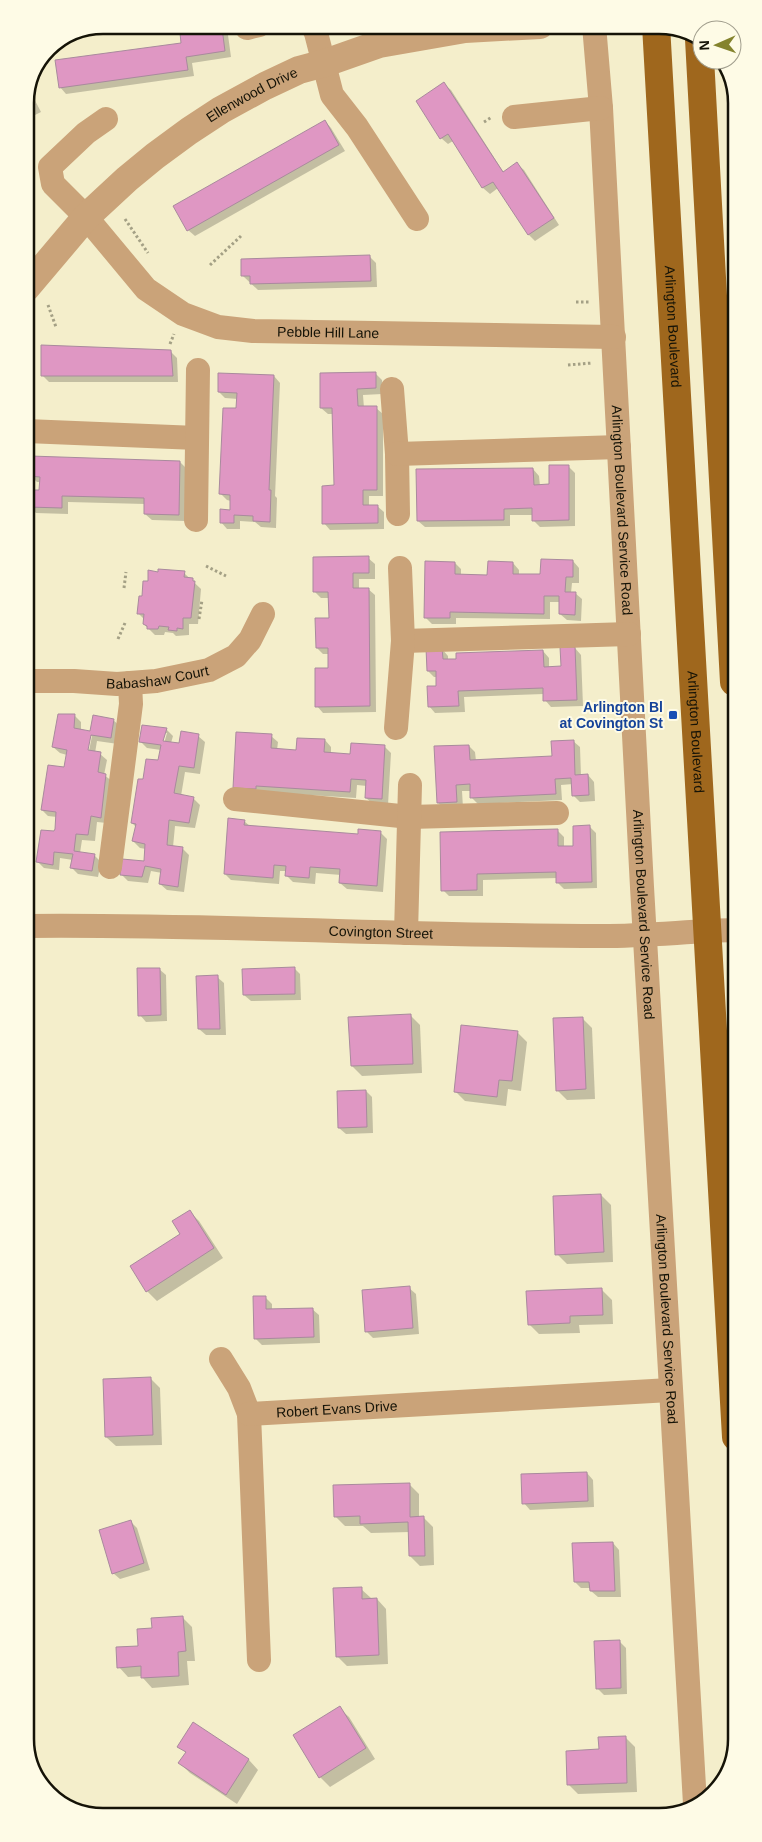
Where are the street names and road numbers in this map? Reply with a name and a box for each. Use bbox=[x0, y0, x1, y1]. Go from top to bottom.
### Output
street label: Ellenwood Drive bbox=[203, 64, 300, 126]
street label: Arlington Boulevard bbox=[662, 265, 685, 388]
street label: Pebble Hill Lane bbox=[277, 323, 380, 341]
street label: Arlington Boulevard Service Road bbox=[609, 405, 636, 616]
street label: Babashaw Court bbox=[106, 662, 210, 692]
street label: Arlington Boulevard bbox=[685, 670, 707, 793]
street label: Arlington Boulevard Service Road bbox=[630, 809, 658, 1020]
street label: Covington Street bbox=[329, 923, 433, 942]
street label: Arlington Boulevard Service Road bbox=[653, 1213, 681, 1424]
street label: Robert Evans Drive bbox=[276, 1398, 398, 1420]

